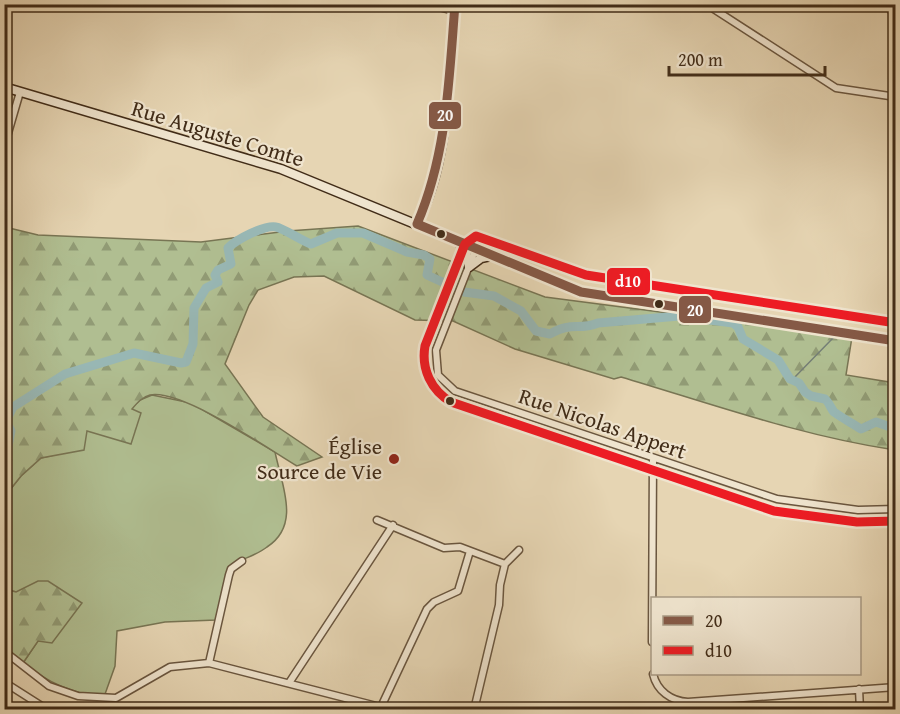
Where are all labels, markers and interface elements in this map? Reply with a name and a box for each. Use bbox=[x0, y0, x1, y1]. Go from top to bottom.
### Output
scale bar bbox=[669, 39, 825, 77]
text: 200 m bbox=[678, 46, 723, 73]
street label: Rue Auguste Comte bbox=[128, 92, 308, 174]
line badge: 20 bbox=[428, 101, 462, 130]
text: 20 bbox=[437, 103, 453, 127]
unlabelled marker bbox=[435, 228, 447, 240]
line badge: d10 bbox=[606, 267, 651, 296]
text: d10 bbox=[615, 269, 641, 293]
line badge: 20 bbox=[678, 295, 712, 324]
unlabelled marker bbox=[653, 298, 665, 310]
text: 20 bbox=[687, 298, 703, 322]
street label: Rue Nicolas Appert bbox=[515, 379, 691, 467]
unlabelled marker bbox=[444, 395, 456, 407]
place label: Église Source de Vie bbox=[257, 430, 382, 487]
marker: Église Source de Vie bbox=[387, 452, 401, 466]
legend bbox=[651, 597, 861, 675]
text: 20 bbox=[705, 607, 723, 634]
text: d10 bbox=[705, 637, 732, 664]

